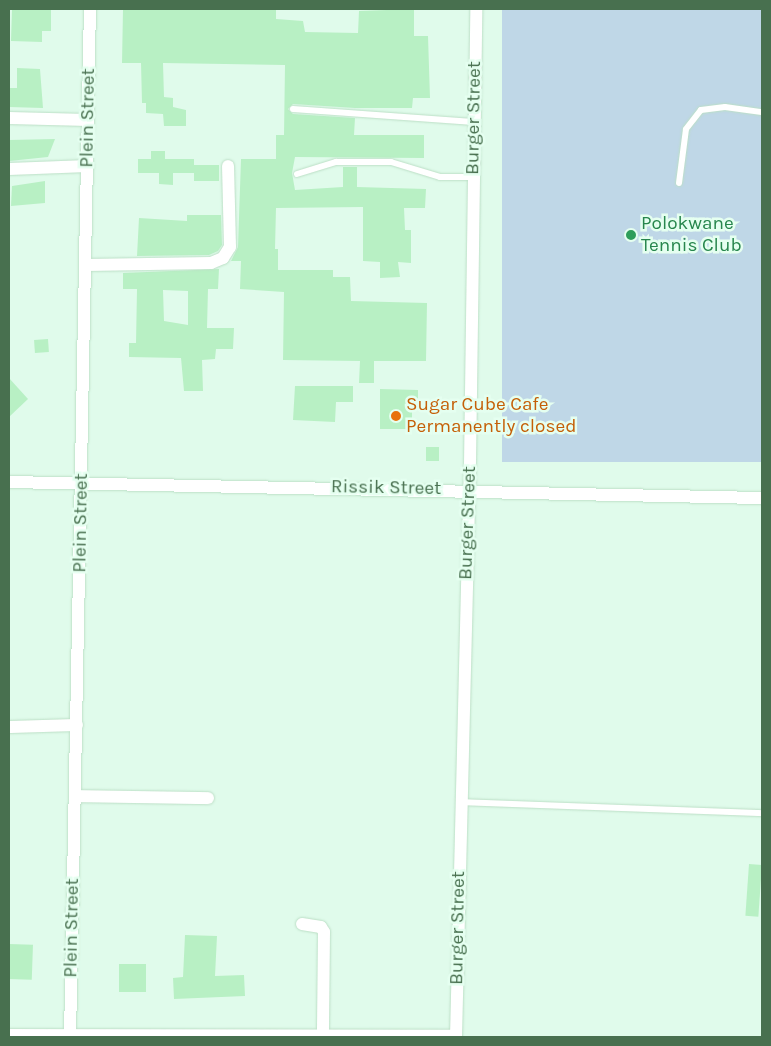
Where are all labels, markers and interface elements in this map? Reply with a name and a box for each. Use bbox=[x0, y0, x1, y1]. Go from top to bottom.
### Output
street label: Burger Street bbox=[462, 61, 486, 175]
street label: Plein Street bbox=[76, 68, 100, 168]
place label: Polokwane Tennis Club bbox=[641, 213, 742, 257]
marker: Polokwane Tennis Club bbox=[625, 229, 637, 241]
place label: Sugar Cube Cafe Permanently closed bbox=[406, 394, 576, 438]
marker: Sugar Cube Cafe Permanently closed bbox=[390, 410, 402, 422]
street label: Burger Street bbox=[455, 466, 481, 580]
street label: Plein Street bbox=[69, 473, 93, 573]
street label: Rissik Street bbox=[331, 476, 441, 500]
street label: Burger Street bbox=[446, 871, 470, 985]
street label: Plein Street bbox=[60, 878, 84, 978]

